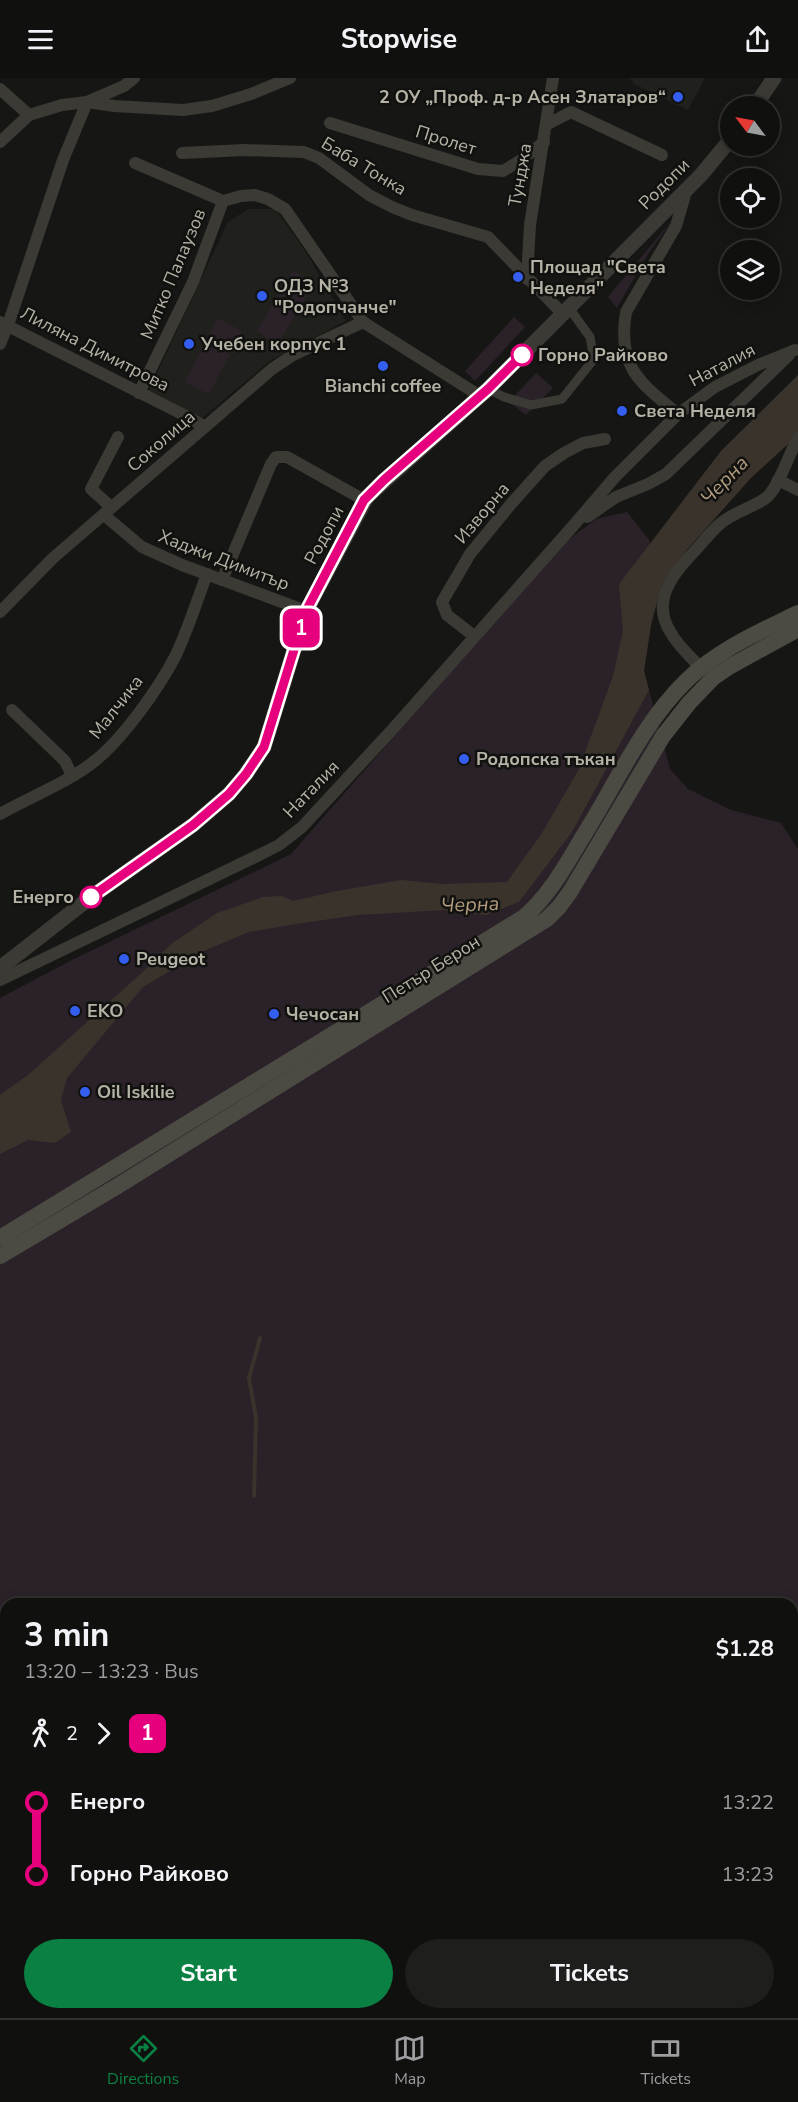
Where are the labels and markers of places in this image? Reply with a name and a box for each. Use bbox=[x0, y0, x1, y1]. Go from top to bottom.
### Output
place label: 2 ОУ „Проф. д-р Асен Златаров“ bbox=[379, 85, 666, 109]
marker: 2 ОУ „Проф. д-р Асен Златаров“ bbox=[671, 90, 685, 104]
place label: Площад "Света Неделя" bbox=[530, 255, 666, 300]
marker: Площад "Света Неделя" bbox=[511, 270, 525, 284]
place label: ОДЗ №3 "Родопчанче" bbox=[274, 274, 396, 319]
marker: ОДЗ №3 "Родопчанче" bbox=[255, 289, 269, 303]
place label: Учебен корпус 1 bbox=[200, 332, 346, 356]
marker: Учебен корпус 1 bbox=[182, 337, 196, 351]
place label: Горно Райково bbox=[538, 343, 668, 367]
marker: Горно Райково bbox=[511, 344, 533, 366]
marker: Bianchi coffee bbox=[376, 359, 390, 373]
place label: Bianchi coffee bbox=[325, 374, 441, 398]
place label: Света Неделя bbox=[634, 399, 756, 423]
marker: Света Неделя bbox=[615, 404, 629, 418]
place label: Родопска тъкан bbox=[476, 747, 616, 771]
marker: Родопска тъкан bbox=[457, 752, 471, 766]
place label: Енерго bbox=[12, 885, 74, 909]
marker: Енерго bbox=[80, 886, 102, 908]
place label: Peugeot bbox=[136, 947, 205, 971]
marker: Peugeot bbox=[117, 952, 131, 966]
place label: EKO bbox=[87, 999, 123, 1023]
place label: Чечосан bbox=[286, 1002, 359, 1026]
marker: EKO bbox=[68, 1004, 82, 1018]
marker: Чечосан bbox=[267, 1007, 281, 1021]
place label: Oil Iskilie bbox=[97, 1080, 175, 1104]
marker: Oil Iskilie bbox=[78, 1085, 92, 1099]

